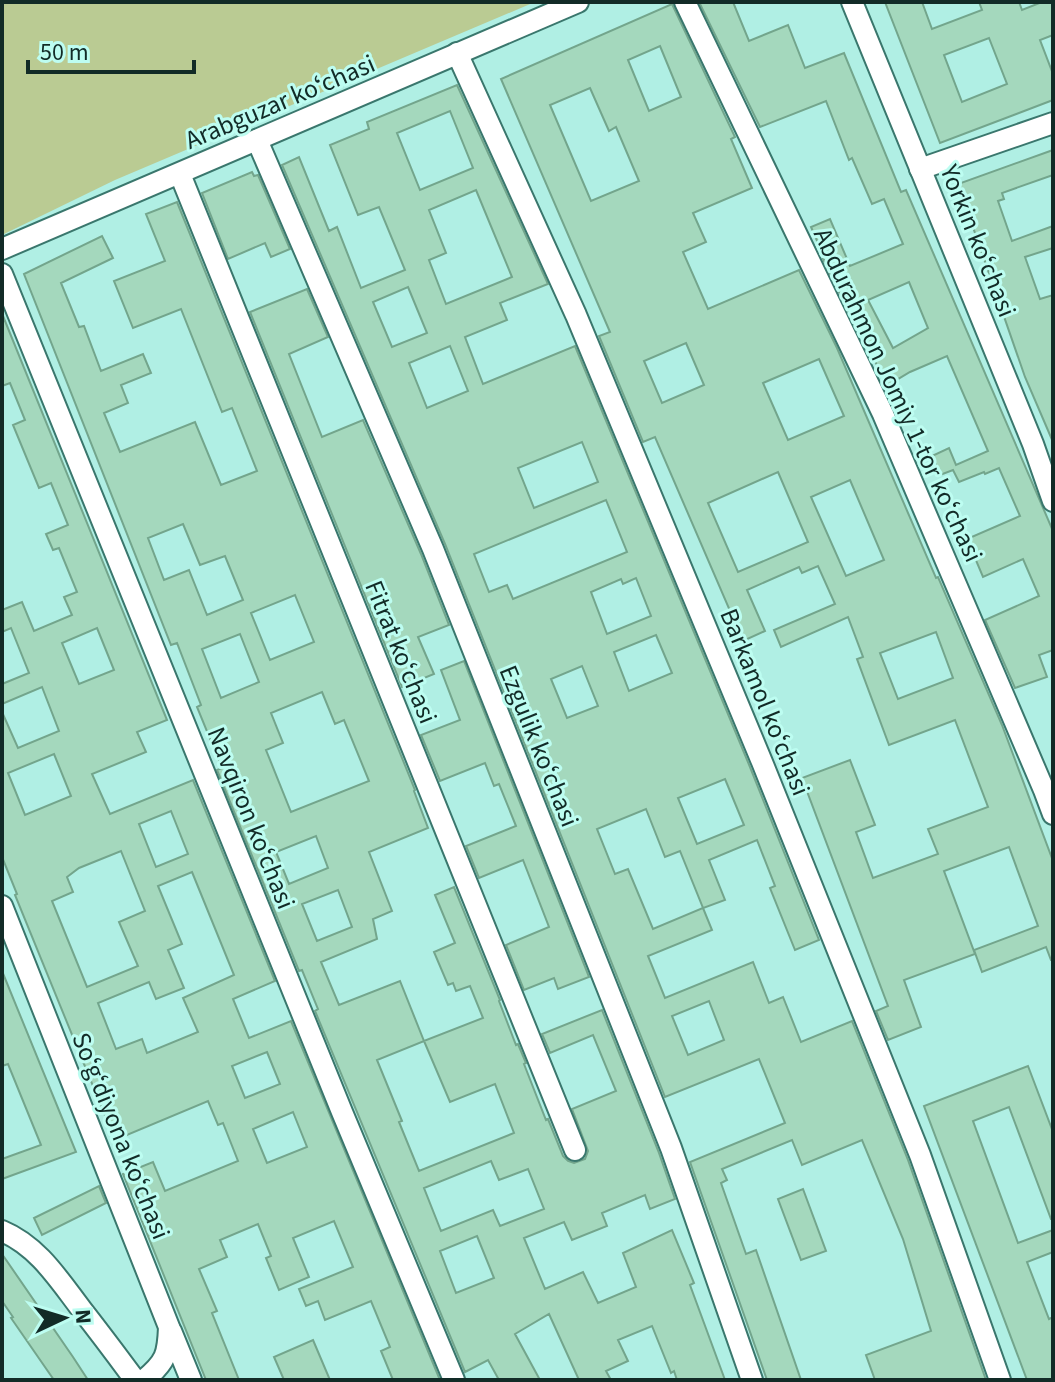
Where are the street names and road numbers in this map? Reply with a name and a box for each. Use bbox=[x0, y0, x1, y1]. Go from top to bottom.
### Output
street label: Arabguzar koʻchasi bbox=[179, 45, 381, 159]
street label: Yorkin koʻchasi bbox=[930, 158, 1025, 323]
street label: Abdurahmon Jomiy 1-tor koʻchasi bbox=[804, 222, 992, 568]
street label: Fitrat koʻchasi bbox=[355, 575, 447, 729]
street label: Barkamol koʻchasi bbox=[711, 603, 819, 801]
street label: Ezgulik koʻchasi bbox=[490, 660, 588, 832]
street label: Navqiron koʻchasi bbox=[198, 721, 304, 915]
street label: Soʻgʻdiyona koʻchasi bbox=[63, 1027, 179, 1245]

